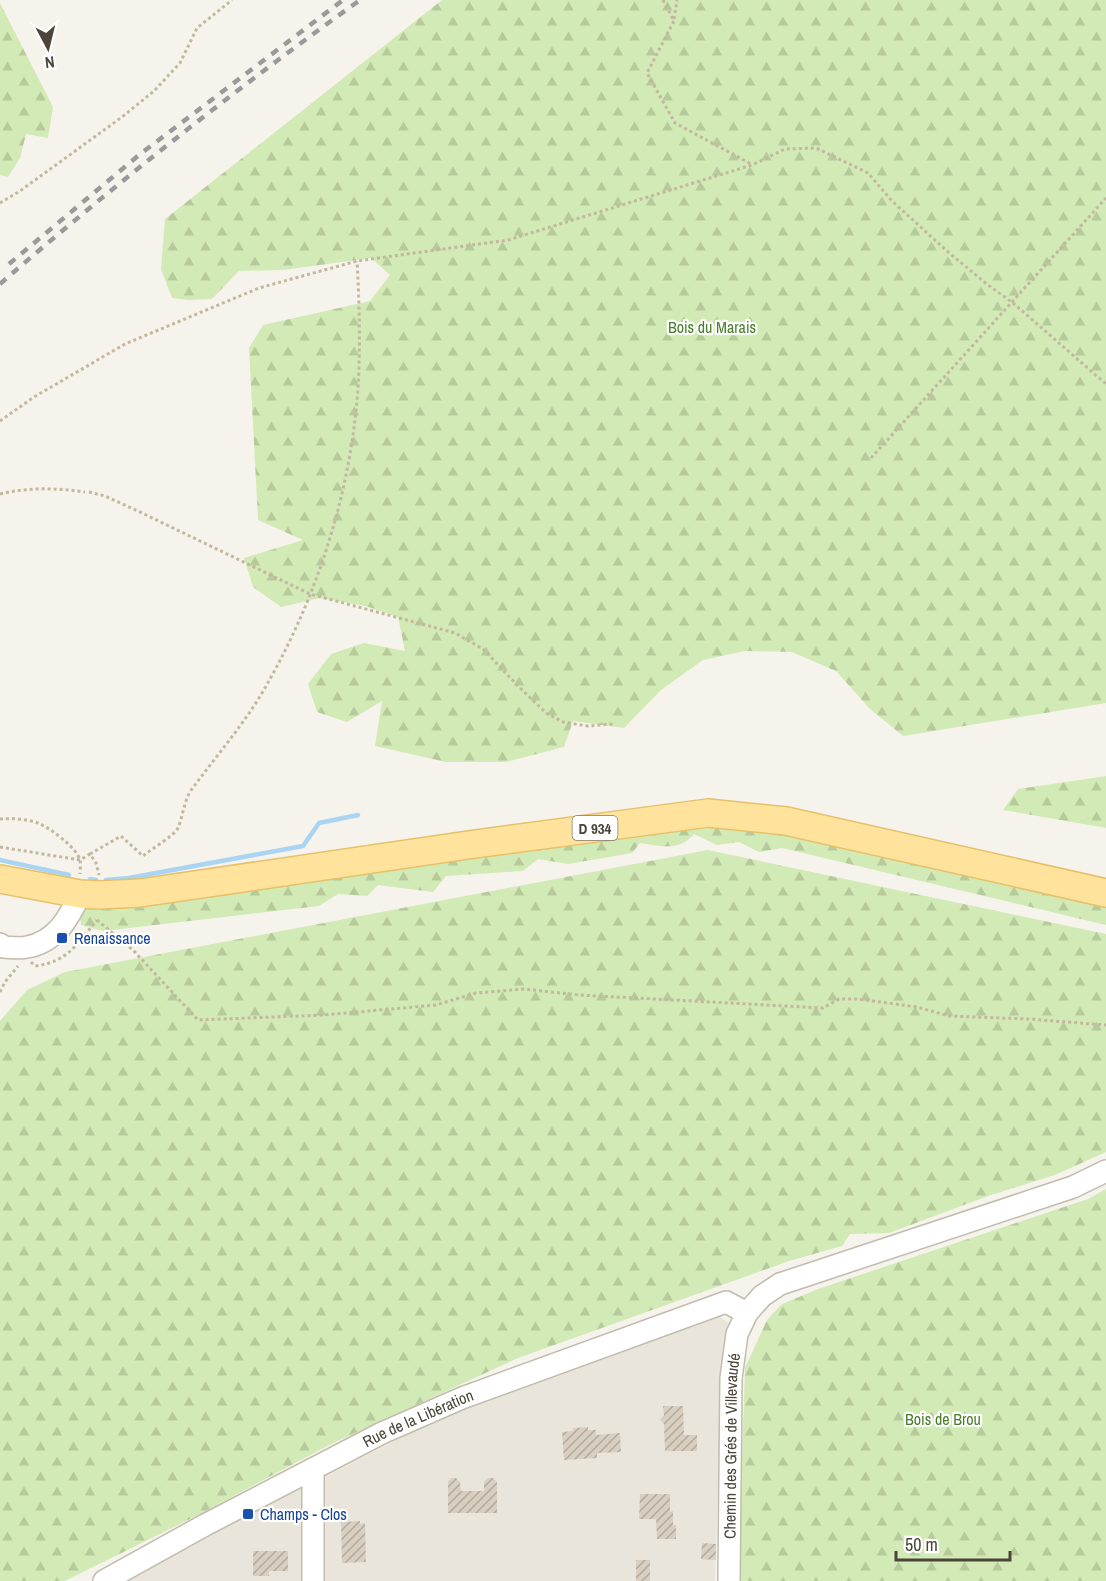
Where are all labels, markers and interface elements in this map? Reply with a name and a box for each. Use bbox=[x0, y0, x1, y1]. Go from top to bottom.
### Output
north arrow bbox=[18, 18, 78, 78]
text: N bbox=[44, 51, 56, 74]
park label: Bois du Marais bbox=[668, 316, 756, 338]
road number: D 934 bbox=[572, 816, 618, 840]
place label: Renaissance bbox=[74, 927, 151, 949]
marker: Renaissance bbox=[55, 931, 69, 945]
street label: Chemin des Grés de Villevaudé bbox=[718, 1352, 745, 1539]
street label: Rue de la Libération bbox=[359, 1384, 476, 1452]
park label: Bois de Brou bbox=[905, 1408, 981, 1430]
place label: Champs - Clos bbox=[260, 1503, 347, 1525]
marker: Champs - Clos bbox=[241, 1507, 255, 1521]
scale bar bbox=[896, 1524, 1010, 1562]
text: 50 m bbox=[905, 1532, 938, 1557]

